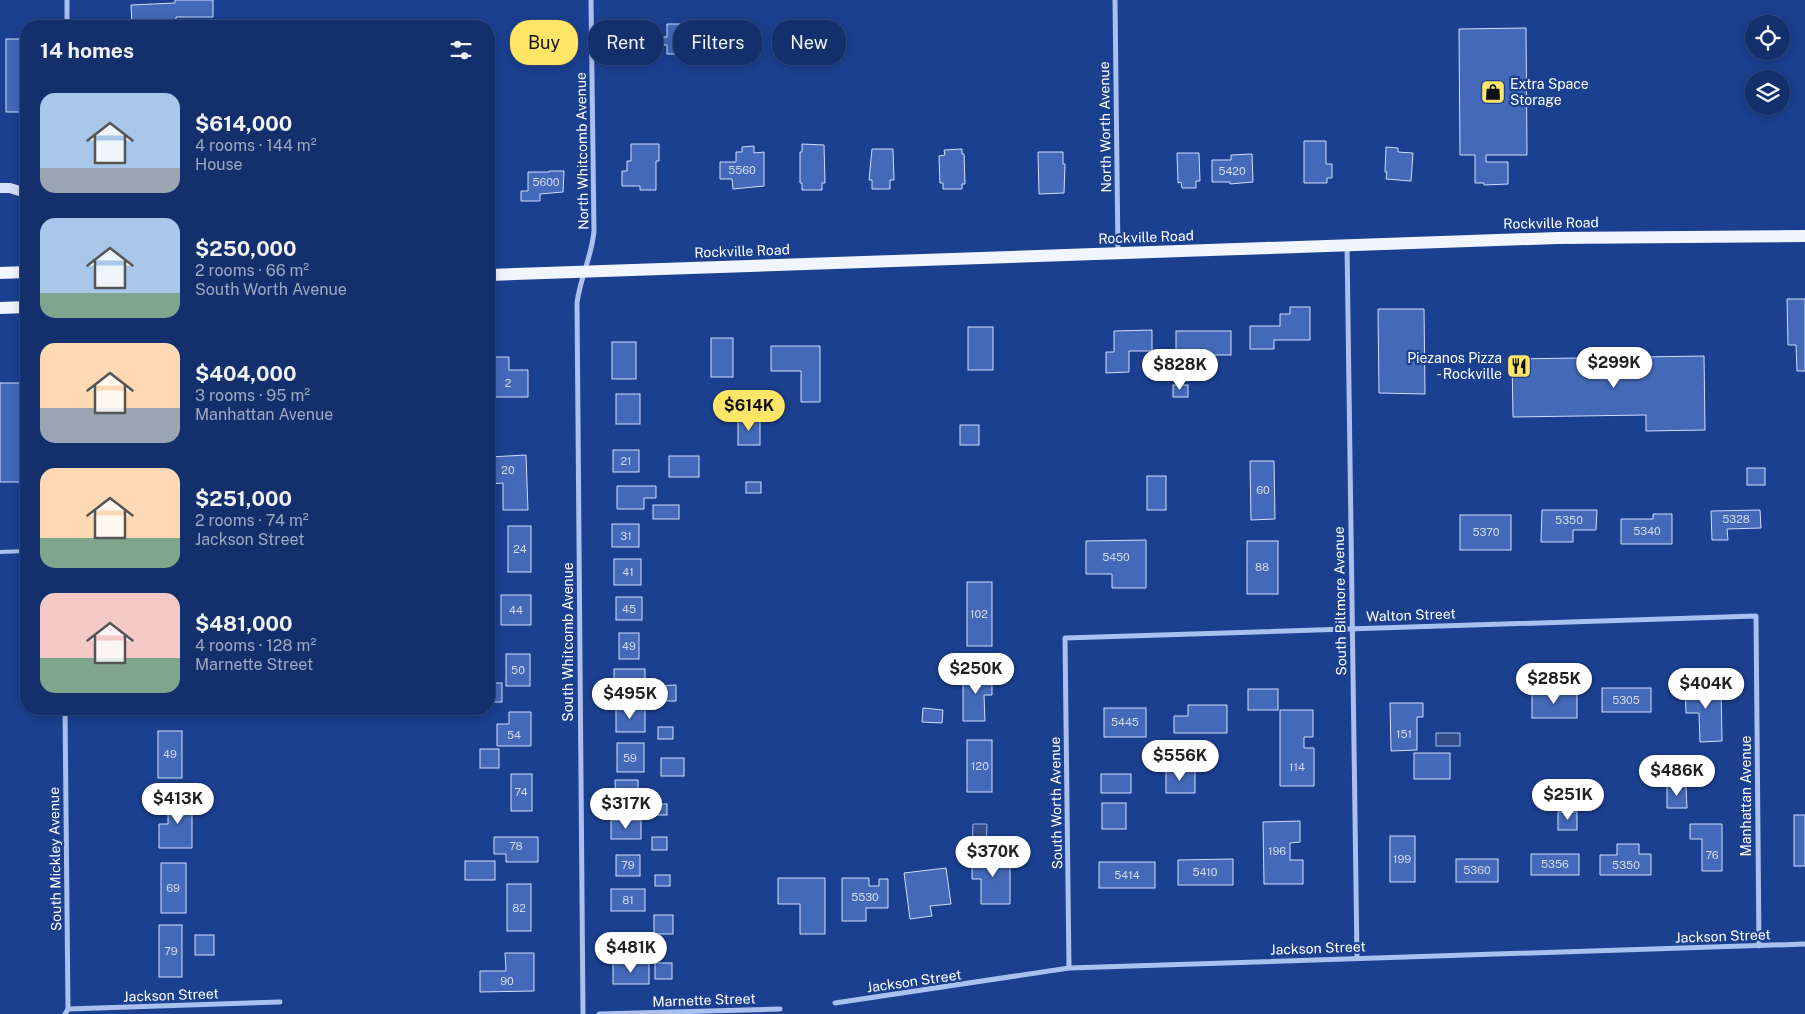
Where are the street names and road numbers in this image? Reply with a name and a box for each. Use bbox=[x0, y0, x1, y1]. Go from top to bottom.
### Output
street label: North Worth Avenue bbox=[1096, 61, 1114, 193]
street label: North Whitcomb Avenue bbox=[573, 72, 591, 230]
street label: Rockville Road bbox=[1503, 214, 1599, 232]
street label: Rockville Road bbox=[1098, 227, 1194, 247]
street label: Rockville Road bbox=[694, 241, 790, 261]
street label: South Biltmore Avenue bbox=[1331, 526, 1349, 676]
street label: South Whitcomb Avenue bbox=[560, 562, 576, 722]
street label: Walton Street bbox=[1366, 605, 1456, 625]
street label: Manhattan Avenue bbox=[1738, 735, 1754, 857]
street label: South Worth Avenue bbox=[1047, 736, 1065, 870]
street label: South Mickley Avenue bbox=[46, 787, 64, 931]
street label: Jackson Street bbox=[1675, 926, 1771, 946]
street label: Jackson Street bbox=[1270, 938, 1366, 958]
street label: Jackson Street bbox=[865, 966, 963, 996]
street label: Jackson Street bbox=[123, 985, 219, 1005]
street label: Marnette Street bbox=[652, 990, 756, 1010]

